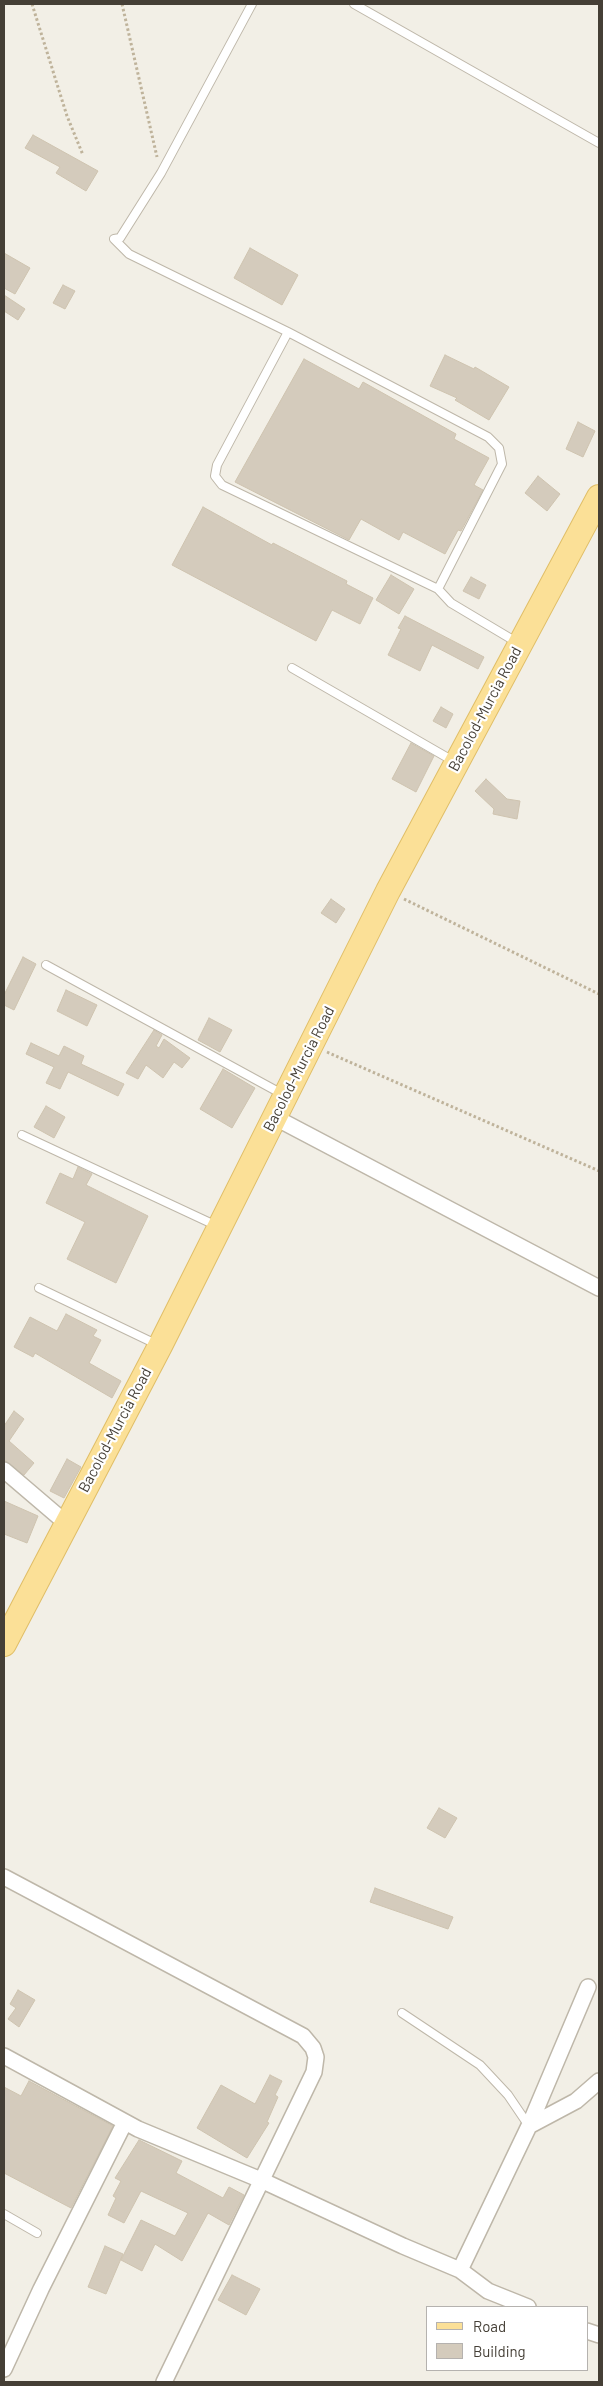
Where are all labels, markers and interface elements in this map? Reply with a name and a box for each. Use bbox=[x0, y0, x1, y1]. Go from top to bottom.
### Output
street label: Bacolod-Murcia Road bbox=[445, 644, 525, 774]
street label: Bacolod-Murcia Road bbox=[260, 1003, 338, 1135]
street label: Bacolod-Murcia Road bbox=[75, 1365, 155, 1495]
legend bbox=[426, 2306, 588, 2371]
text: Road bbox=[473, 2317, 506, 2335]
text: Building bbox=[473, 2342, 526, 2360]

